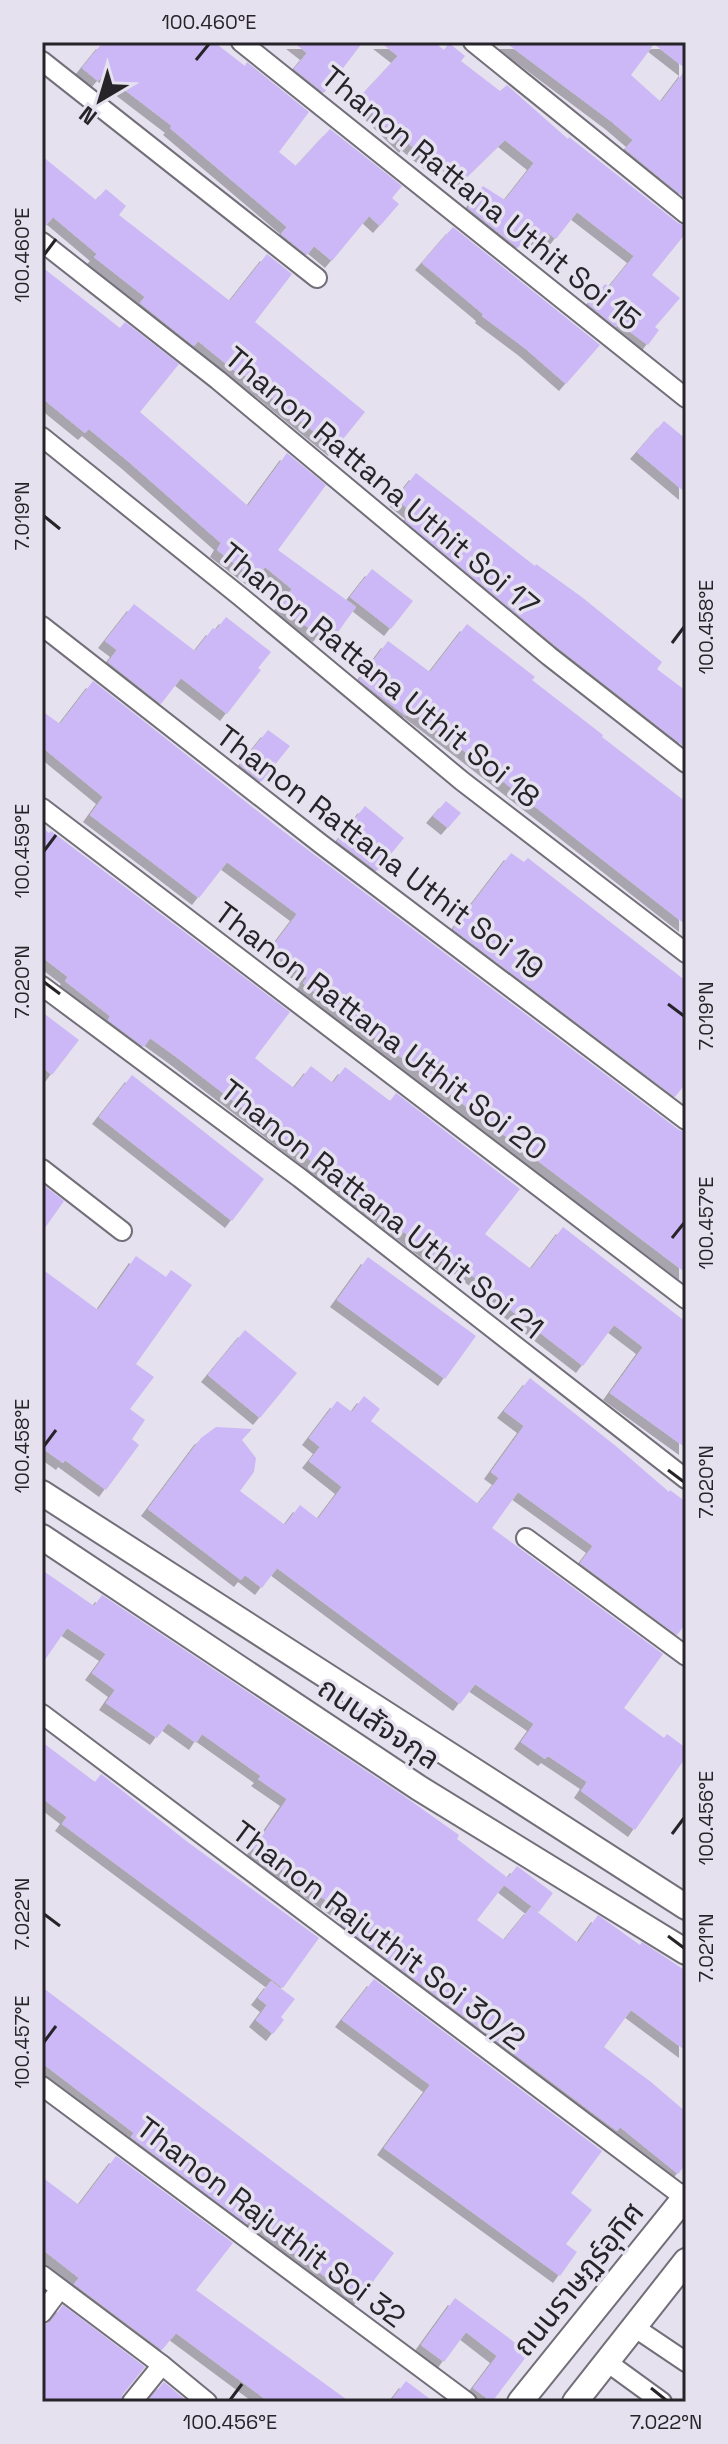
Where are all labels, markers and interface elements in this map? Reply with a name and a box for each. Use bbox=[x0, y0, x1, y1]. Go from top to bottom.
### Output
text: 100.460°E bbox=[161, 9, 257, 35]
street label: Thanon Rattana Uthit Soi 15 bbox=[313, 57, 649, 339]
north arrow bbox=[60, 60, 140, 140]
text: N bbox=[73, 100, 102, 131]
text: 100.460°E bbox=[9, 207, 35, 303]
street label: Thanon Rattana Uthit Soi 17 bbox=[217, 338, 547, 624]
text: 7.019°N bbox=[9, 481, 35, 551]
street label: Thanon Rattana Uthit Soi 18 bbox=[212, 534, 548, 816]
text: 100.458°E bbox=[693, 580, 719, 674]
street label: Thanon Rattana Uthit Soi 19 bbox=[208, 716, 552, 988]
text: 100.459°E bbox=[9, 804, 35, 898]
street label: Thanon Rattana Uthit Soi 20 bbox=[207, 893, 555, 1169]
text: 7.020°N bbox=[9, 945, 35, 1019]
text: 7.019°N bbox=[693, 981, 719, 1051]
street label: Thanon Rattana Uthit Soi 21 bbox=[212, 1070, 552, 1348]
text: 100.457°E bbox=[693, 1176, 719, 1270]
text: 100.458°E bbox=[9, 1399, 35, 1493]
text: 7.020°N bbox=[693, 1445, 719, 1519]
street label: ถนนสัจจกุล bbox=[310, 1668, 448, 1778]
text: 100.456°E bbox=[693, 1771, 719, 1865]
street label: Thanon Rajuthit Soi 30/2 bbox=[224, 1812, 534, 2058]
text: 7.022°N bbox=[9, 1878, 35, 1950]
text: 7.021°N bbox=[693, 1914, 719, 1982]
text: 100.457°E bbox=[9, 1995, 35, 2089]
street label: Thanon Rajuthit Soi 32 bbox=[128, 2108, 414, 2336]
street label: ถนนราษฏร์อุทิศ bbox=[504, 2194, 652, 2364]
text: 100.456°E bbox=[183, 2409, 277, 2435]
text: 7.022°N bbox=[630, 2409, 702, 2435]

